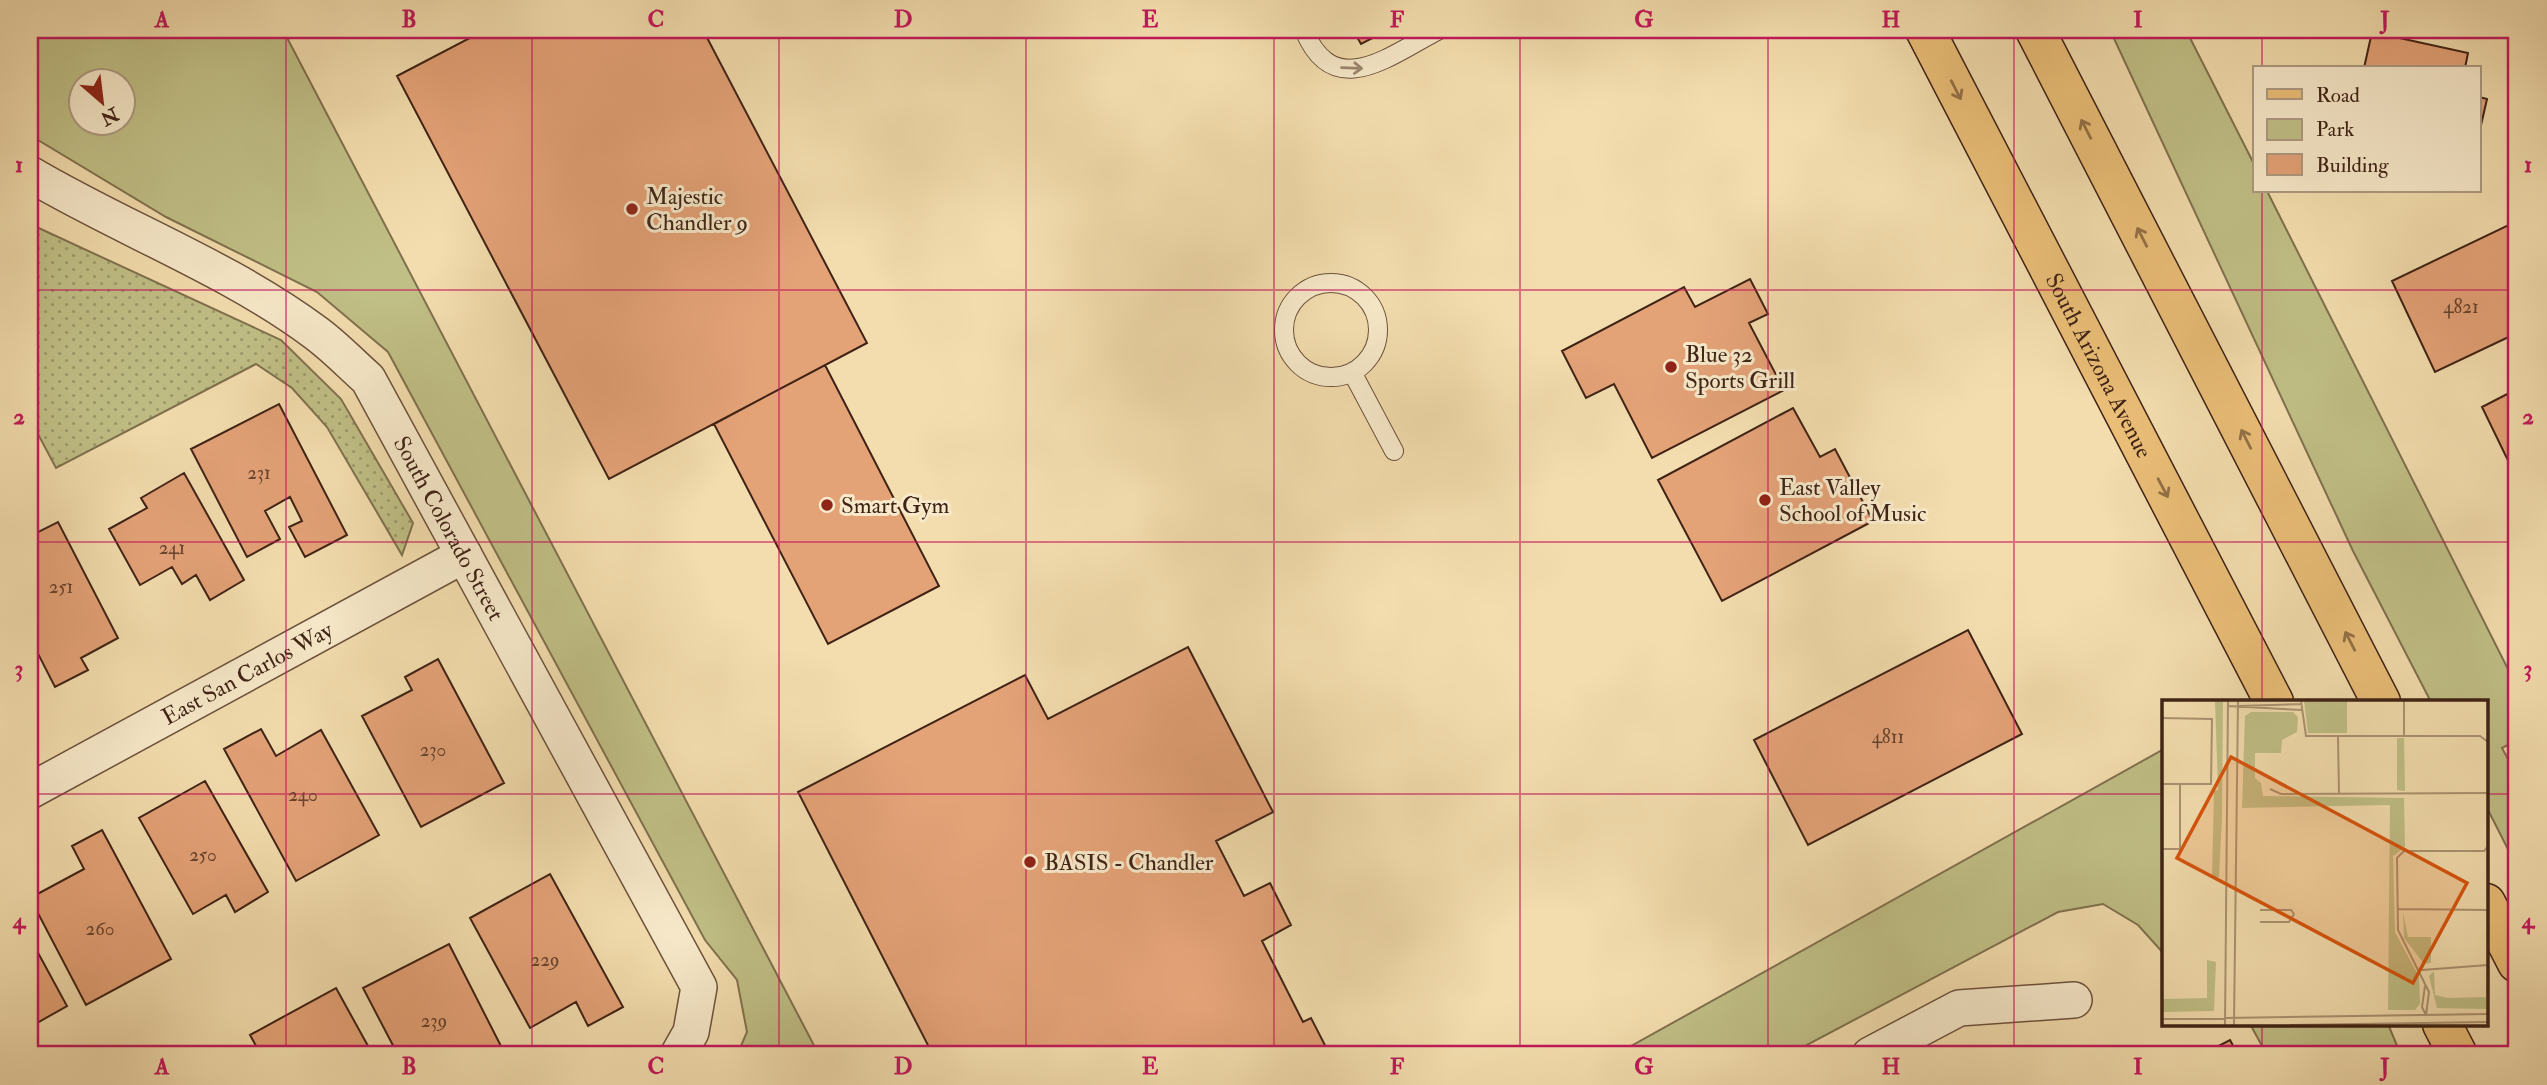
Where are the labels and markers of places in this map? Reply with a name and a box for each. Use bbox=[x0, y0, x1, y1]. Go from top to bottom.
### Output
place label: Majestic Chandler 9 bbox=[646, 182, 748, 237]
marker: Majestic Chandler 9 bbox=[624, 201, 640, 217]
place label: Blue 32 Sports Grill bbox=[1685, 340, 1795, 396]
marker: Blue 32 Sports Grill bbox=[1663, 359, 1679, 375]
place label: East Valley School of Music bbox=[1779, 473, 1926, 528]
place label: Smart Gym bbox=[841, 491, 949, 520]
marker: East Valley School of Music bbox=[1757, 492, 1773, 508]
marker: Smart Gym bbox=[819, 497, 835, 513]
place label: BASIS - Chandler bbox=[1044, 848, 1214, 877]
marker: BASIS - Chandler bbox=[1022, 854, 1038, 870]

